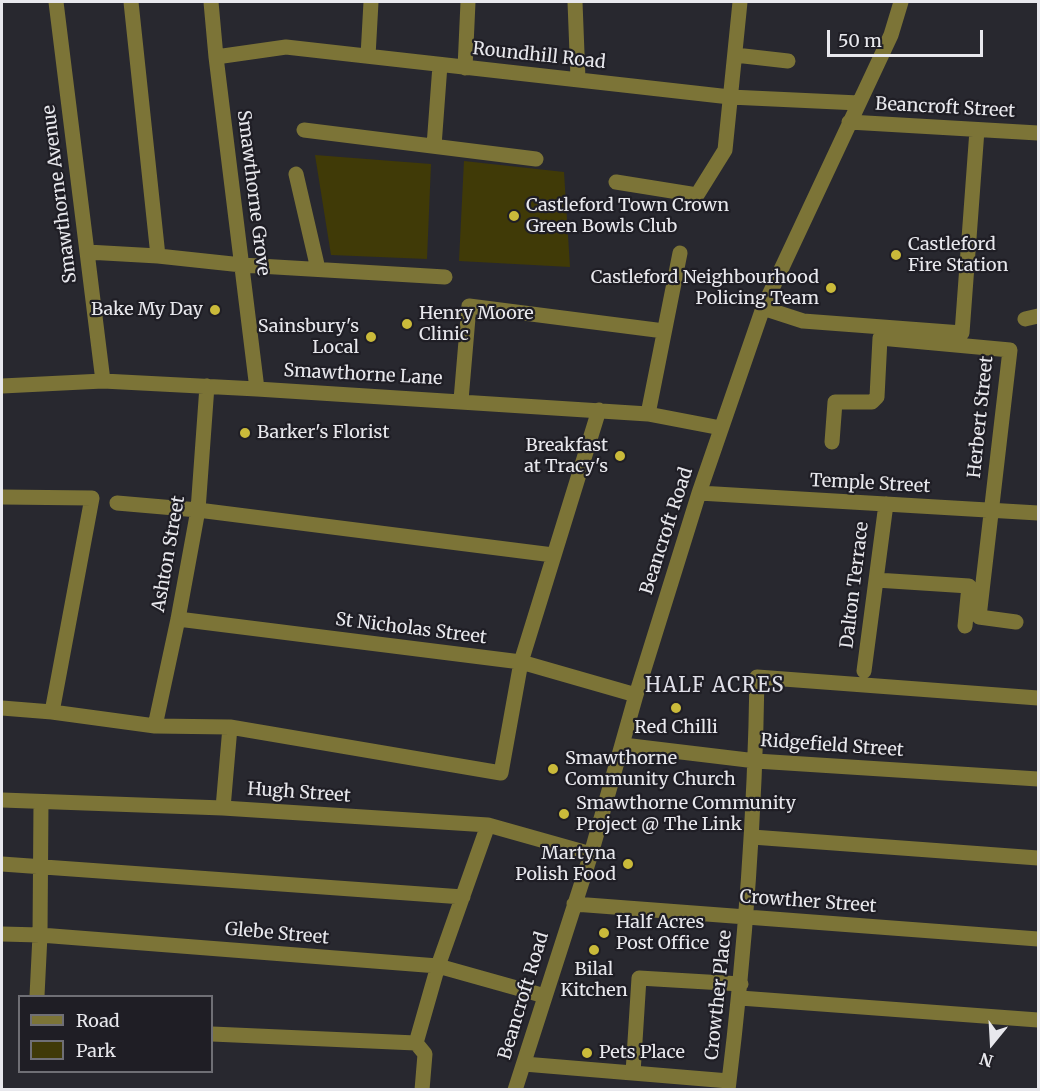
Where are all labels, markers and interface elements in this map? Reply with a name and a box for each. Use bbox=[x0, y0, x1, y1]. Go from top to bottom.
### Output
scale bar bbox=[830, 18, 986, 56]
text: 50 m bbox=[838, 29, 882, 52]
street label: Roundhill Road bbox=[471, 38, 607, 74]
street label: Beancroft Street bbox=[874, 94, 1016, 122]
street label: Smawthorne Avenue bbox=[38, 104, 82, 284]
street label: Smawthorne Grove bbox=[232, 109, 274, 277]
place label: Castleford Town Crown Green Bowls Club bbox=[526, 195, 729, 238]
marker: Castleford Town Crown Green Bowls Club bbox=[507, 209, 521, 223]
place label: Castleford Fire Station bbox=[908, 234, 1008, 276]
marker: Castleford Fire Station bbox=[889, 248, 903, 262]
place label: Castleford Neighbourhood Policing Team bbox=[591, 267, 819, 310]
marker: Castleford Neighbourhood Policing Team bbox=[824, 281, 838, 295]
place label: Bake My Day bbox=[91, 299, 203, 321]
marker: Bake My Day bbox=[208, 303, 222, 317]
place label: Henry Moore Clinic bbox=[419, 303, 534, 346]
place label: Sainsbury's Local bbox=[258, 316, 359, 358]
marker: Henry Moore Clinic bbox=[400, 317, 414, 331]
marker: Sainsbury's Local bbox=[364, 330, 378, 344]
street label: Herbert Street bbox=[964, 355, 998, 479]
street label: Smawthorne Lane bbox=[283, 360, 443, 390]
place label: Barker's Florist bbox=[257, 422, 389, 444]
marker: Barker's Florist bbox=[238, 426, 252, 440]
place label: Breakfast at Tracy's bbox=[524, 435, 608, 478]
marker: Breakfast at Tracy's bbox=[613, 449, 627, 463]
street label: Beancroft Road bbox=[636, 465, 698, 597]
street label: Temple Street bbox=[809, 470, 931, 498]
street label: Ashton Street bbox=[148, 494, 190, 614]
street label: Dalton Terrace bbox=[837, 520, 873, 650]
street label: St Nicholas Street bbox=[334, 609, 488, 649]
district label: HALF ACRES bbox=[645, 674, 785, 698]
marker: Red Chilli bbox=[669, 701, 683, 715]
place label: Red Chilli bbox=[634, 717, 718, 739]
street label: Ridgefield Street bbox=[760, 730, 904, 762]
place label: Smawthorne Community Church bbox=[565, 748, 736, 790]
marker: Smawthorne Community Church bbox=[546, 762, 560, 776]
street label: Hugh Street bbox=[247, 779, 351, 807]
place label: Smawthorne Community Project @ The Link bbox=[576, 793, 796, 836]
marker: Smawthorne Community Project @ The Link bbox=[557, 807, 571, 821]
place label: Martyna Polish Food bbox=[515, 843, 616, 886]
marker: Martyna Polish Food bbox=[621, 857, 635, 871]
street label: Crowther Street bbox=[739, 886, 877, 918]
place label: Half Acres Post Office bbox=[616, 912, 709, 954]
street label: Glebe Street bbox=[224, 919, 330, 949]
marker: Half Acres Post Office bbox=[597, 926, 611, 940]
street label: Beancroft Road bbox=[494, 929, 554, 1063]
street label: Crowther Place bbox=[701, 929, 737, 1061]
marker: Bilal Kitchen bbox=[587, 943, 601, 957]
place label: Bilal Kitchen bbox=[560, 959, 628, 1002]
legend bbox=[18, 995, 213, 1073]
text: Road bbox=[76, 1009, 120, 1032]
north arrow bbox=[962, 1013, 1022, 1073]
text: Park bbox=[76, 1039, 116, 1062]
place label: Pets Place bbox=[599, 1042, 685, 1064]
marker: Pets Place bbox=[580, 1046, 594, 1060]
text: N bbox=[977, 1049, 996, 1072]

